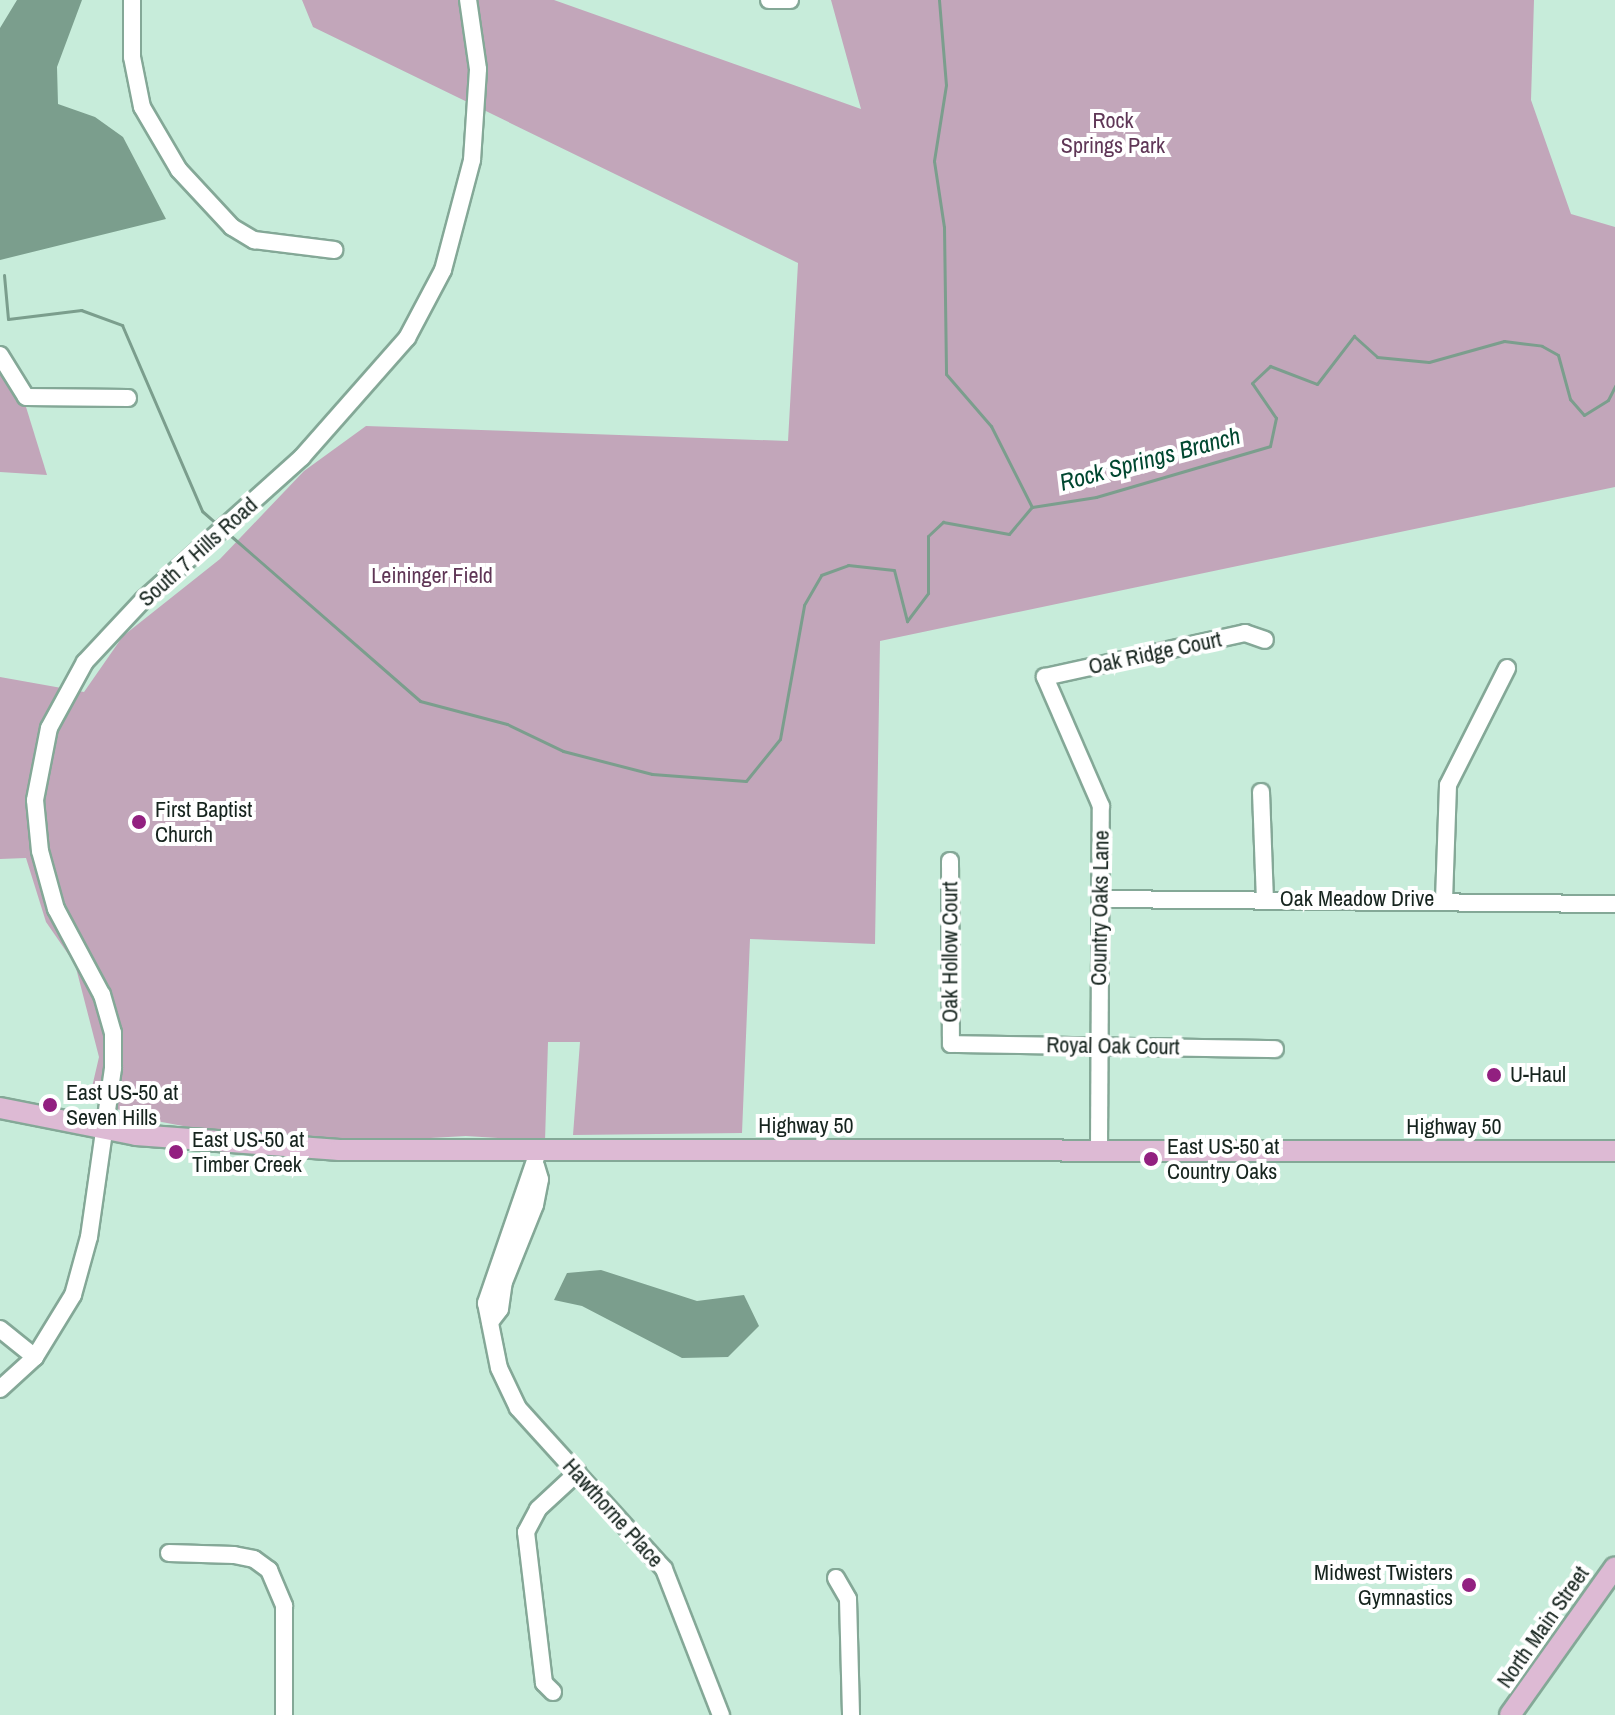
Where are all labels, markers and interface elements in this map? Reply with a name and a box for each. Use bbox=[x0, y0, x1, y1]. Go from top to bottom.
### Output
park label: Rock Springs Park bbox=[1061, 107, 1165, 158]
water label: Rock Springs Branch bbox=[1056, 421, 1244, 497]
street label: South 7 Hills Road bbox=[133, 492, 263, 612]
park label: Leininger Field bbox=[371, 563, 493, 589]
street label: Oak Ridge Court bbox=[1086, 626, 1224, 680]
place label: First Baptist Church bbox=[155, 796, 252, 848]
marker: First Baptist Church bbox=[130, 813, 148, 831]
street label: Country Oaks Lane bbox=[1085, 830, 1115, 986]
street label: Oak Hollow Court bbox=[937, 881, 963, 1023]
street label: Oak Meadow Drive bbox=[1280, 886, 1434, 912]
street label: Royal Oak Court bbox=[1046, 1032, 1180, 1060]
place label: U-Haul bbox=[1510, 1062, 1566, 1088]
marker: U-Haul bbox=[1485, 1066, 1503, 1084]
place label: East US-50 at Seven Hills bbox=[66, 1079, 178, 1130]
marker: East US-50 at Seven Hills bbox=[41, 1096, 59, 1114]
street label: Highway 50 bbox=[758, 1113, 854, 1139]
street label: Highway 50 bbox=[1406, 1114, 1502, 1140]
place label: East US-50 at Timber Creek bbox=[192, 1126, 304, 1178]
place label: East US-50 at Country Oaks bbox=[1167, 1133, 1279, 1184]
marker: East US-50 at Timber Creek bbox=[167, 1143, 185, 1161]
marker: East US-50 at Country Oaks bbox=[1142, 1150, 1160, 1168]
street label: Hawthorne Place bbox=[557, 1453, 669, 1573]
place label: Midwest Twisters Gymnastics bbox=[1314, 1559, 1453, 1610]
street label: North Main Street bbox=[1491, 1561, 1595, 1693]
marker: Midwest Twisters Gymnastics bbox=[1460, 1576, 1478, 1594]

